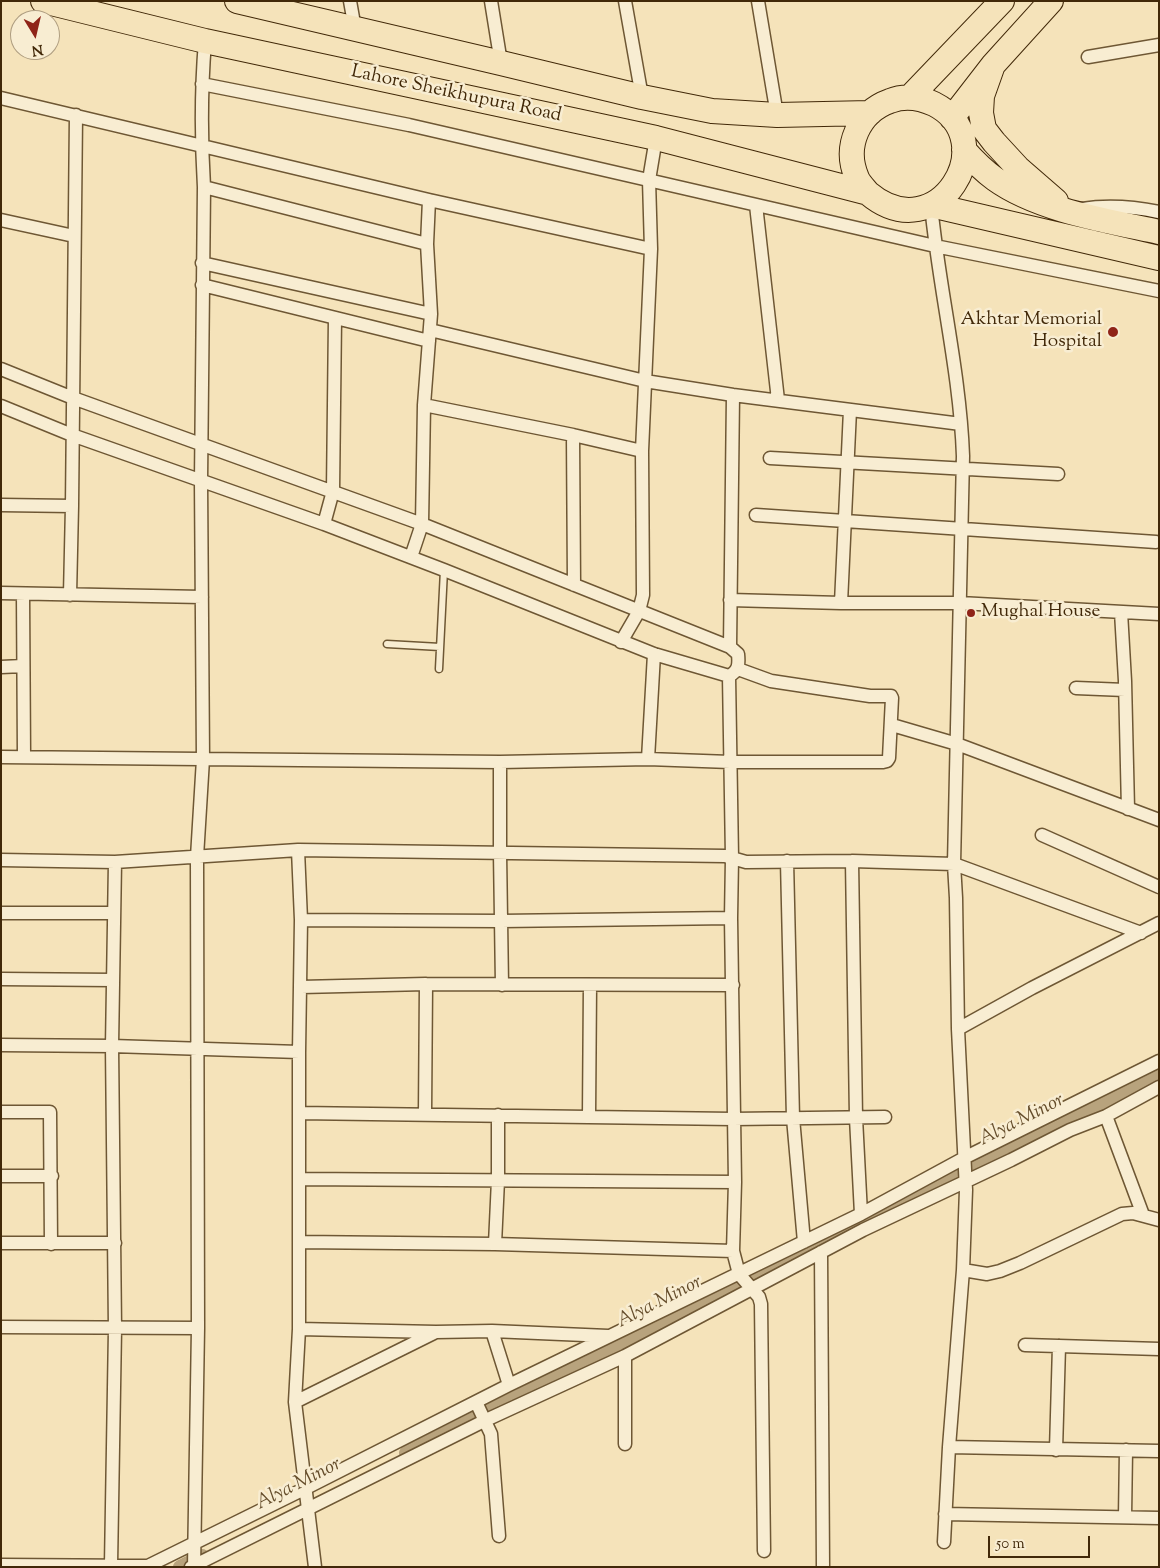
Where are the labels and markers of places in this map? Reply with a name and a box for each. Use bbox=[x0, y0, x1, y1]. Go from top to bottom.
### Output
place label: Akhtar Memorial Hospital bbox=[961, 310, 1102, 354]
marker: Akhtar Memorial Hospital bbox=[1106, 325, 1120, 339]
place label: Mughal House bbox=[981, 602, 1100, 624]
marker: Mughal House bbox=[965, 607, 977, 619]

